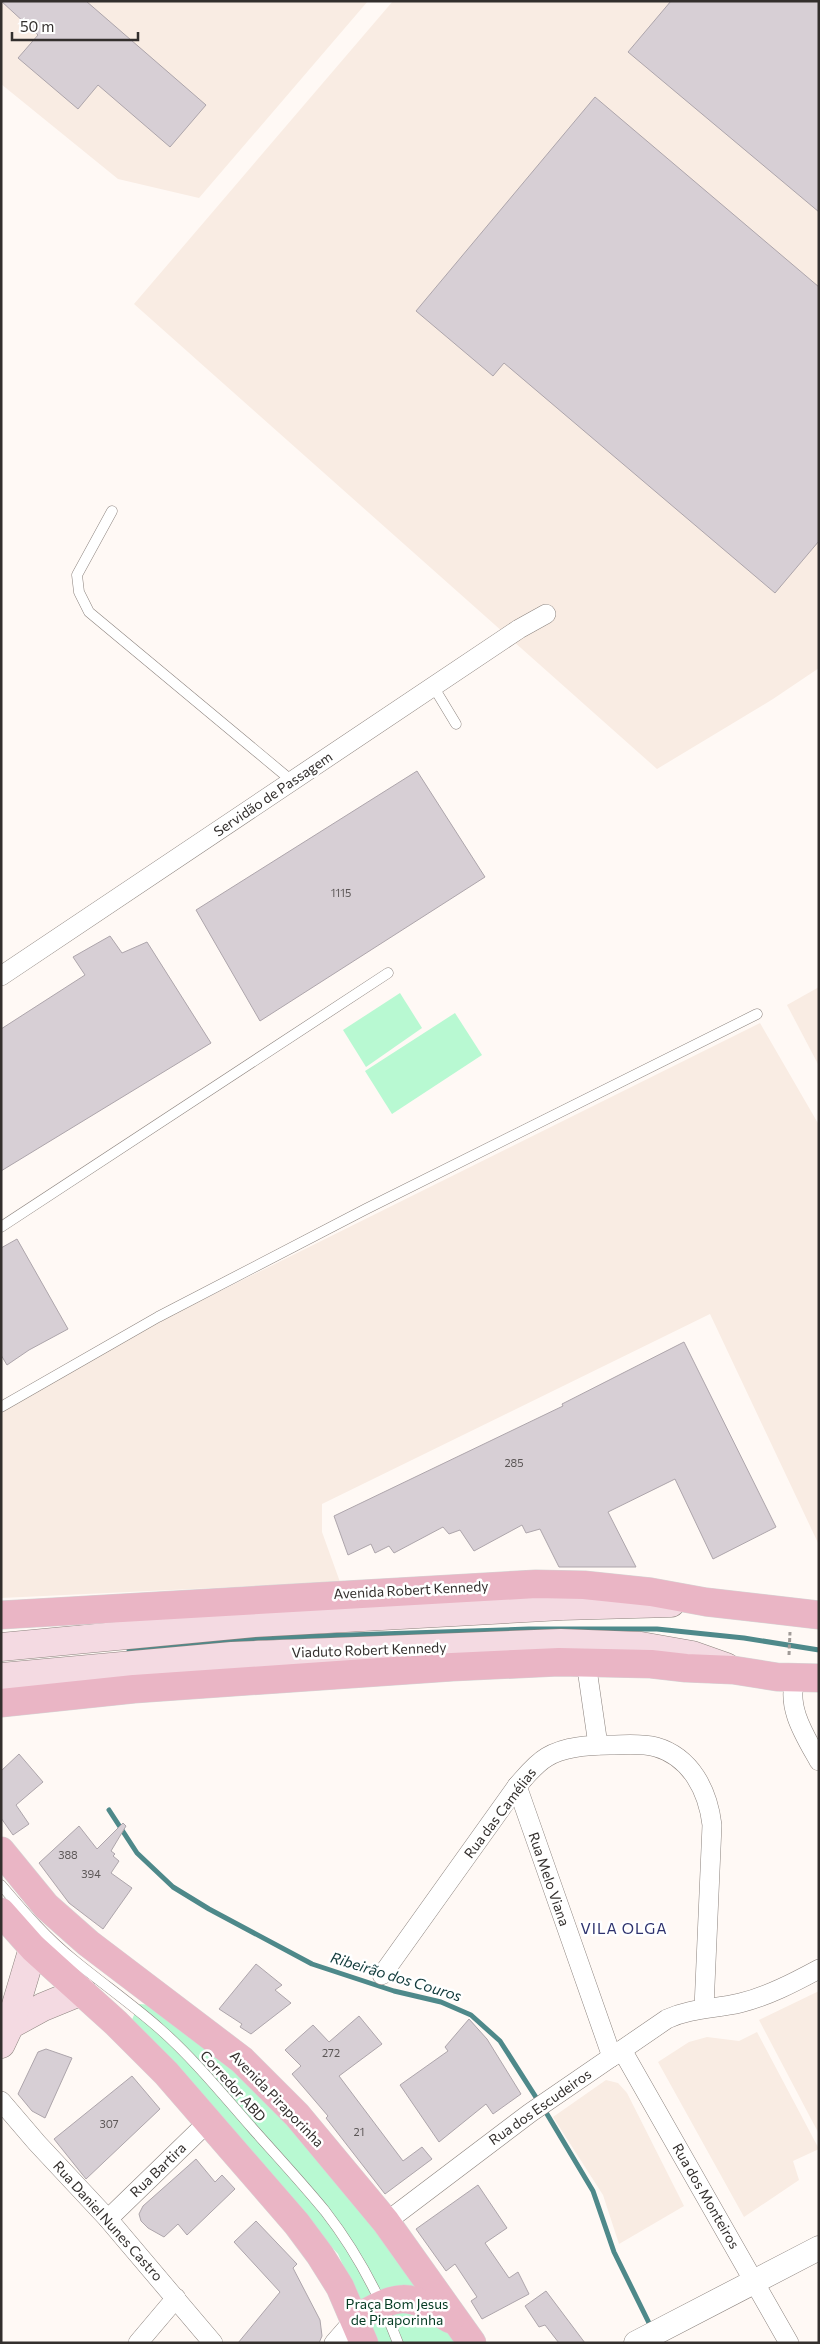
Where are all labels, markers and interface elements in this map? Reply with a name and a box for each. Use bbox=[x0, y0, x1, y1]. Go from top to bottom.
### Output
scale bar bbox=[12, 10, 139, 42]
text: 50 m bbox=[20, 17, 54, 35]
street label: Servidão de Passagem bbox=[210, 747, 335, 840]
house number: 1115 bbox=[331, 886, 351, 899]
house number: 285 bbox=[504, 1456, 524, 1469]
street label: Avenida Robert Kennedy bbox=[333, 1577, 489, 1602]
street label: Viaduto Robert Kennedy bbox=[291, 1638, 447, 1661]
street label: Rua das Camélias bbox=[460, 1764, 539, 1861]
street label: Rua Melo Viana bbox=[525, 1830, 574, 1928]
house number: 388 bbox=[58, 1848, 78, 1861]
house number: 394 bbox=[81, 1867, 101, 1880]
district label: VILA OLGA bbox=[580, 1919, 668, 1937]
water label: Ribeirão dos Couros bbox=[329, 1948, 464, 2005]
house number: 272 bbox=[322, 2046, 340, 2059]
street label: Corredor ABD bbox=[197, 2047, 270, 2125]
street label: Avenida Piraporinha bbox=[227, 2047, 328, 2150]
street label: Rua dos Escudeiros bbox=[485, 2065, 594, 2148]
house number: 307 bbox=[99, 2117, 119, 2130]
house number: 21 bbox=[354, 2125, 364, 2138]
street label: Rua Bartira bbox=[126, 2139, 189, 2200]
street label: Rua dos Monteiros bbox=[669, 2140, 743, 2251]
street label: Rua Daniel Nunes Castro bbox=[50, 2157, 167, 2284]
park label: Praça Bom Jesus de Piraporinha bbox=[346, 2295, 448, 2328]

